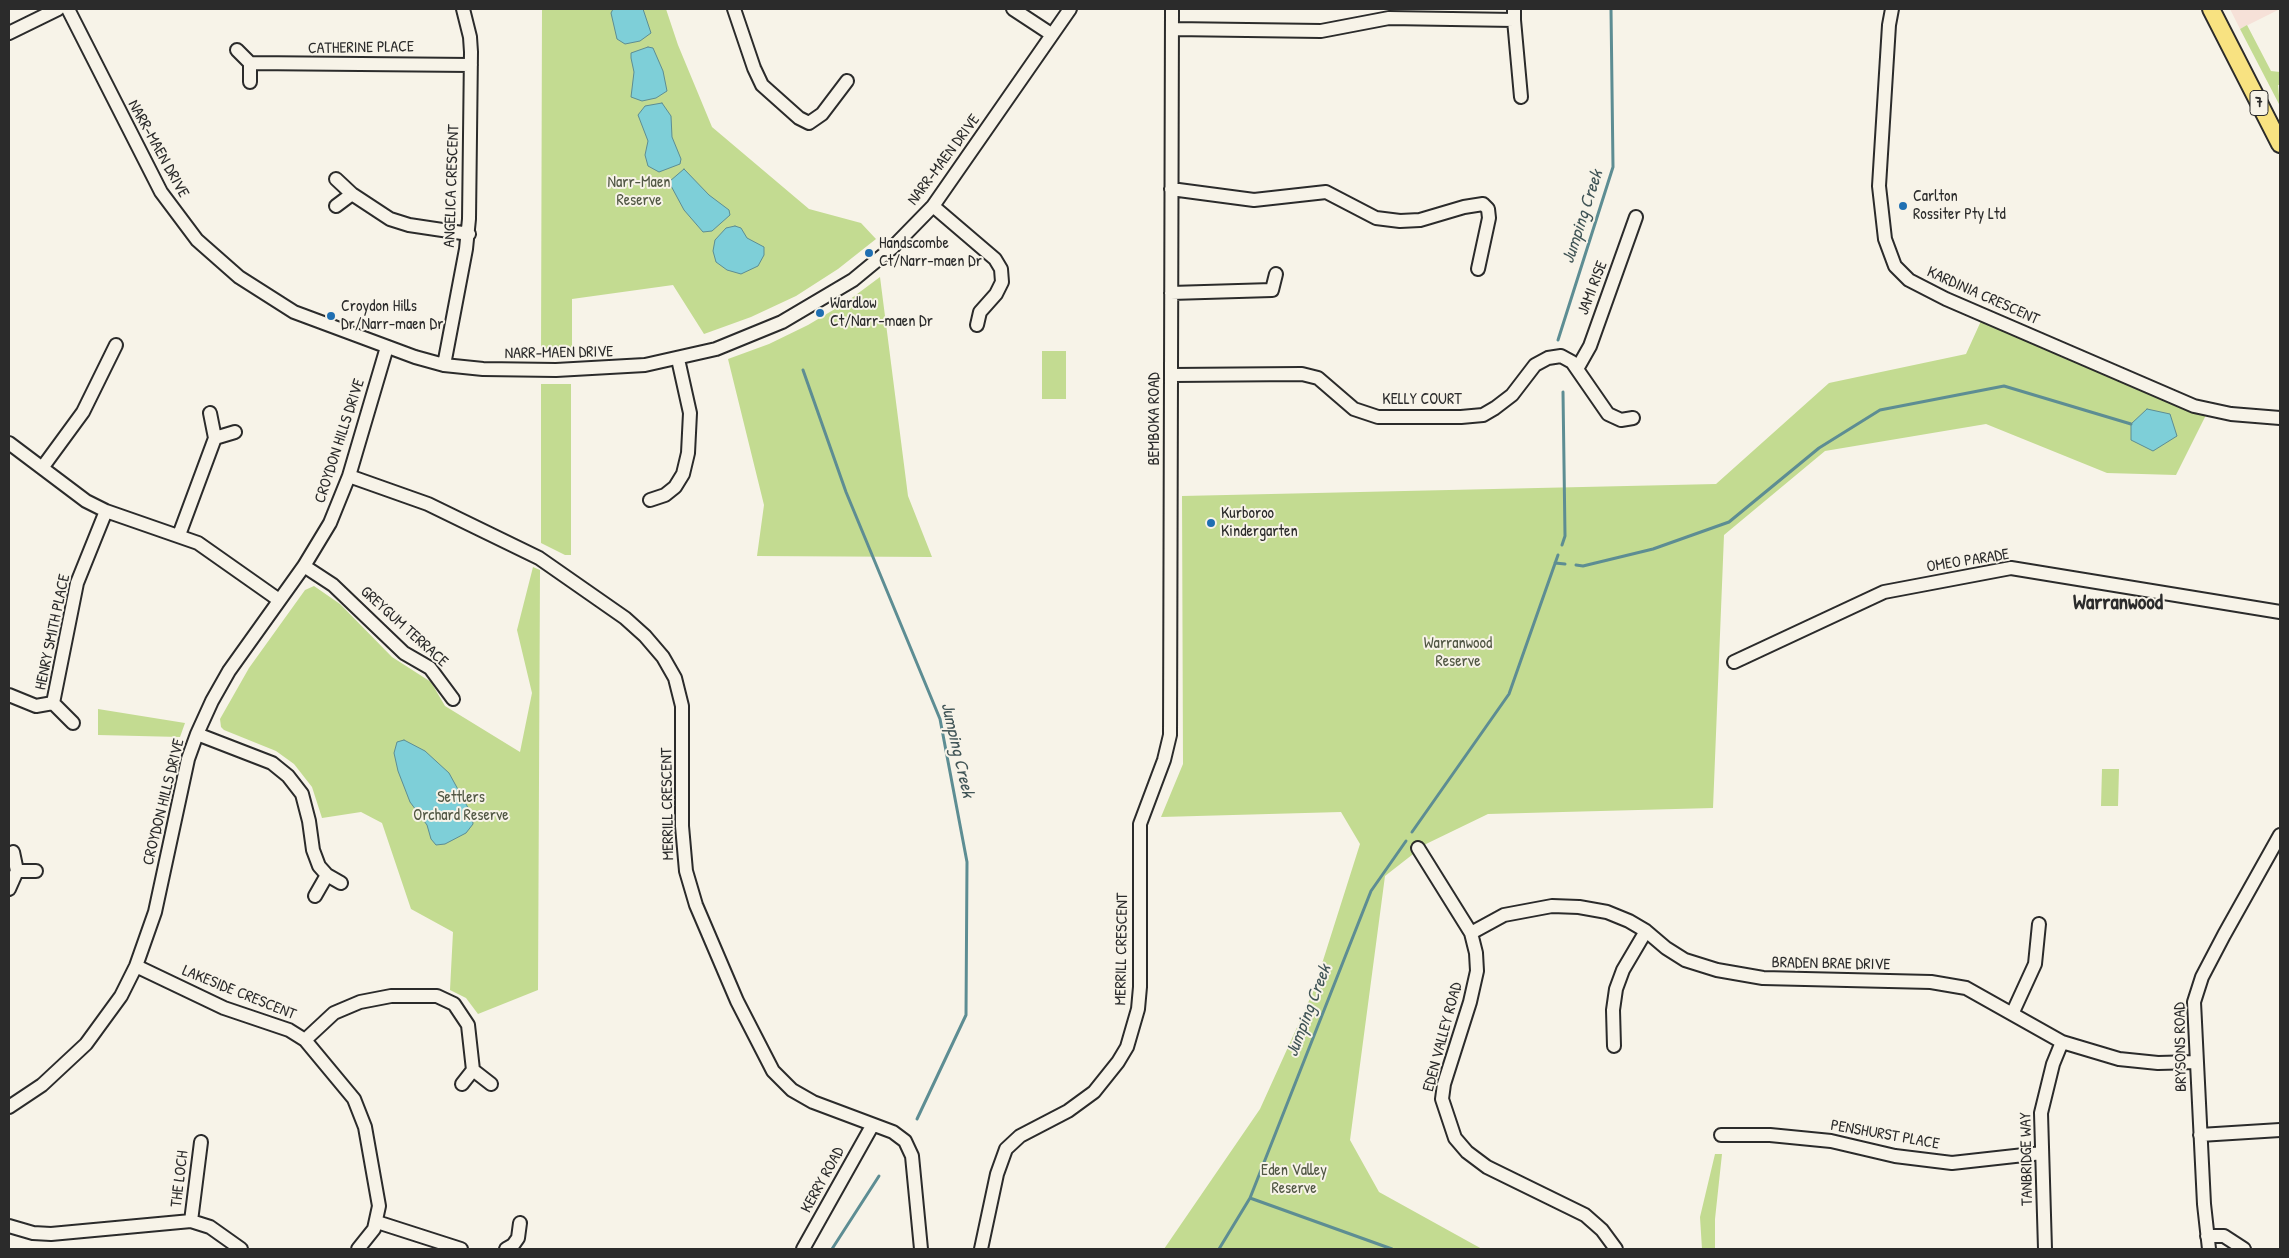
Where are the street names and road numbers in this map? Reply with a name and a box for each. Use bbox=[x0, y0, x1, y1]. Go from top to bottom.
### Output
street label: CATHERINE PLACE bbox=[308, 37, 414, 59]
road number: 7 bbox=[2250, 90, 2268, 116]
street label: NARR-MAEN DRIVE bbox=[123, 97, 193, 201]
street label: NARR-MAEN DRIVE bbox=[904, 111, 984, 209]
street label: ANGELICA CRESCENT bbox=[440, 124, 464, 248]
street label: JAMI RISE bbox=[1574, 258, 1612, 318]
street label: KARDINIA CRESCENT bbox=[1924, 263, 2042, 329]
street label: NARR-MAEN DRIVE bbox=[505, 342, 613, 364]
street label: BEMBOKA ROAD bbox=[1145, 372, 1165, 466]
street label: CROYDON HILLS DRIVE bbox=[311, 376, 369, 506]
street label: KELLY COURT bbox=[1382, 390, 1462, 410]
street label: OMEO PARADE bbox=[1925, 545, 2011, 577]
street label: HENRY SMITH PLACE bbox=[31, 572, 75, 692]
street label: GREYGUM TERRACE bbox=[356, 583, 452, 671]
street label: CROYDON HILLS DRIVE bbox=[139, 737, 189, 867]
street label: MERRILL CRESCENT bbox=[657, 747, 679, 861]
street label: MERRILL CRESCENT bbox=[1111, 892, 1133, 1006]
street label: BRADEN BRAE DRIVE bbox=[1772, 953, 1890, 975]
street label: LAKESIDE CRESCENT bbox=[179, 961, 299, 1025]
street label: EDEN VALLEY ROAD bbox=[1419, 980, 1467, 1094]
street label: BRYSONS ROAD bbox=[2171, 1002, 2191, 1092]
street label: TANBRIDGE WAY bbox=[2017, 1112, 2037, 1206]
street label: PENSHURST PLACE bbox=[1829, 1116, 1941, 1154]
street label: KERRY ROAD bbox=[797, 1144, 849, 1216]
street label: THE LOCH bbox=[167, 1150, 193, 1208]

